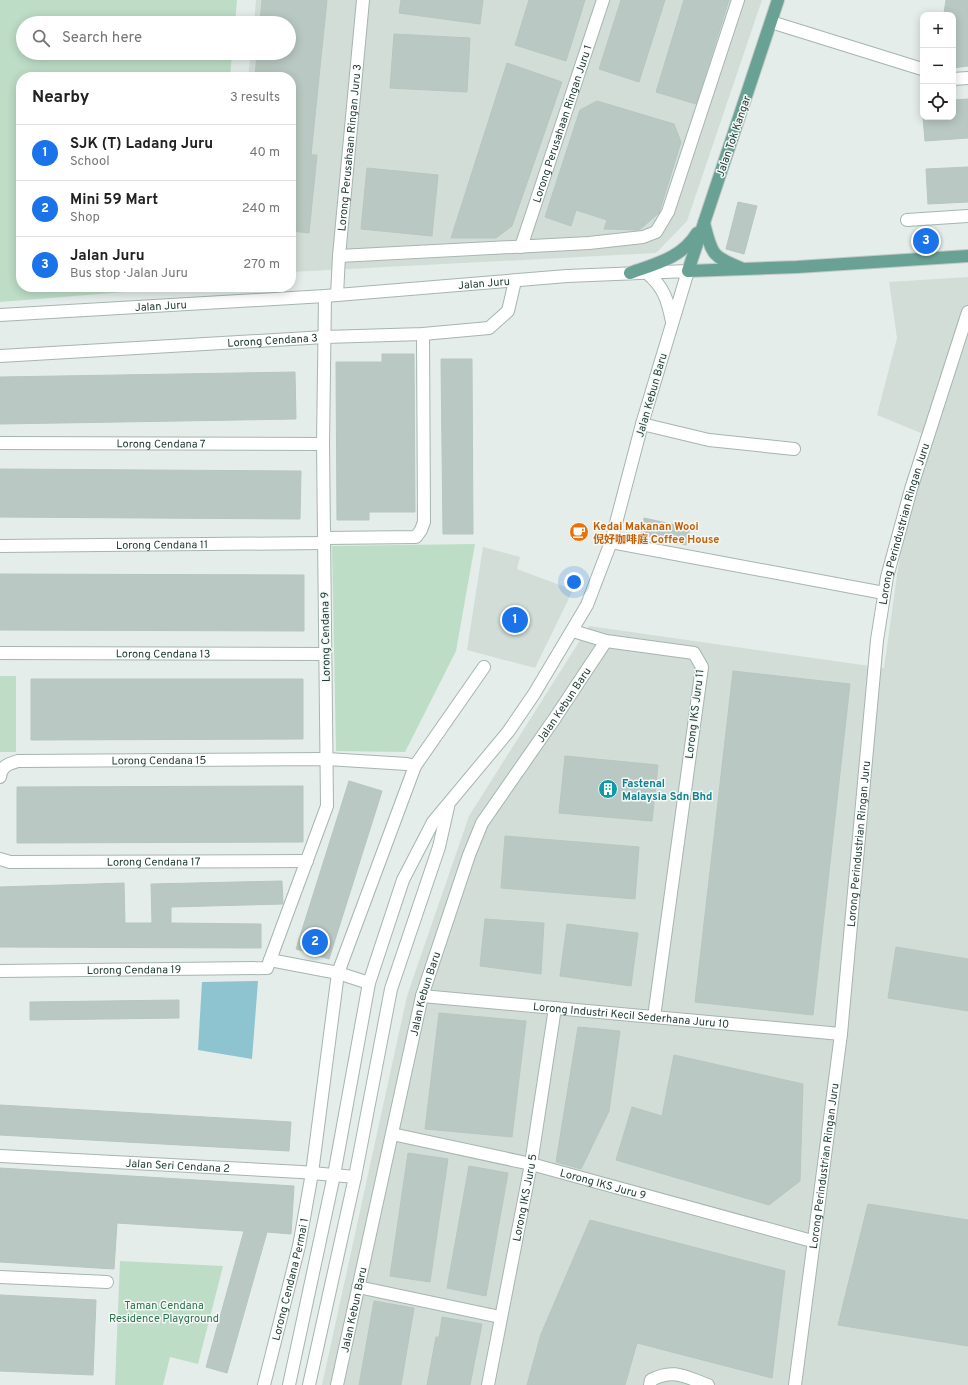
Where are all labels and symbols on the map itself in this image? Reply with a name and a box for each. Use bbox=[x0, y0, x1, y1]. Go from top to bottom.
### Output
street label: Lorong Perusahaan Ringan Juru 1 bbox=[530, 43, 596, 205]
street label: Lorong Perusahaan Ringan Juru 3 bbox=[335, 63, 365, 232]
street label: Jalan Tok Kangar bbox=[714, 93, 755, 179]
pin: 3 bbox=[913, 226, 939, 256]
street label: Jalan Juru bbox=[457, 275, 511, 293]
street label: Jalan Juru bbox=[134, 298, 187, 315]
street label: Lorong Cendana 3 bbox=[227, 331, 318, 351]
street label: Jalan Kebun Baru bbox=[633, 351, 671, 439]
street label: Lorong Cendana 7 bbox=[116, 437, 206, 452]
street label: Lorong Perindustrian Ringan Juru bbox=[877, 442, 933, 606]
place label: Kedai Makanan Wooi 倪好咖啡庭 Coffee House bbox=[593, 520, 719, 547]
cafe icon: Kedai Makanan Wooi 倪好咖啡庭 Coffee House bbox=[568, 521, 590, 543]
street label: Lorong Cendana 11 bbox=[116, 538, 208, 553]
your location bbox=[564, 572, 584, 592]
street label: Lorong Cendana 9 bbox=[318, 592, 334, 682]
pin: 1 bbox=[502, 605, 528, 635]
street label: Lorong Cendana 13 bbox=[116, 647, 210, 662]
street label: Jalan Kebun Baru bbox=[534, 665, 594, 745]
street label: Lorong IKS Juru 11 bbox=[683, 669, 707, 760]
street label: Lorong Cendana 15 bbox=[111, 754, 207, 768]
street label: Lorong Perindustrian Ringan Juru bbox=[845, 760, 874, 928]
place label: Fastenal Malaysia Sdn Bhd bbox=[622, 777, 712, 804]
building icon: Fastenal Malaysia Sdn Bhd bbox=[597, 778, 619, 800]
street label: Lorong Cendana 17 bbox=[107, 855, 201, 870]
pin: 2 bbox=[302, 927, 328, 957]
street label: Jalan Kebun Baru bbox=[407, 950, 444, 1038]
street label: Lorong Cendana 19 bbox=[87, 963, 181, 978]
street label: Lorong Industri Kecil Sederhana Juru 10 bbox=[532, 1000, 730, 1032]
street label: Lorong Perindustrian Ringan Juru bbox=[807, 1082, 843, 1250]
street label: Lorong IKS Juru 5 bbox=[510, 1153, 540, 1243]
street label: Jalan Seri Cendana 2 bbox=[125, 1157, 230, 1176]
street label: Lorong IKS Juru 9 bbox=[558, 1166, 647, 1203]
street label: Lorong Cendana Permai 1 bbox=[269, 1217, 312, 1342]
street label: Jalan Kebun Baru bbox=[338, 1266, 371, 1354]
park label: Taman Cendana Residence Playground bbox=[109, 1299, 219, 1326]

